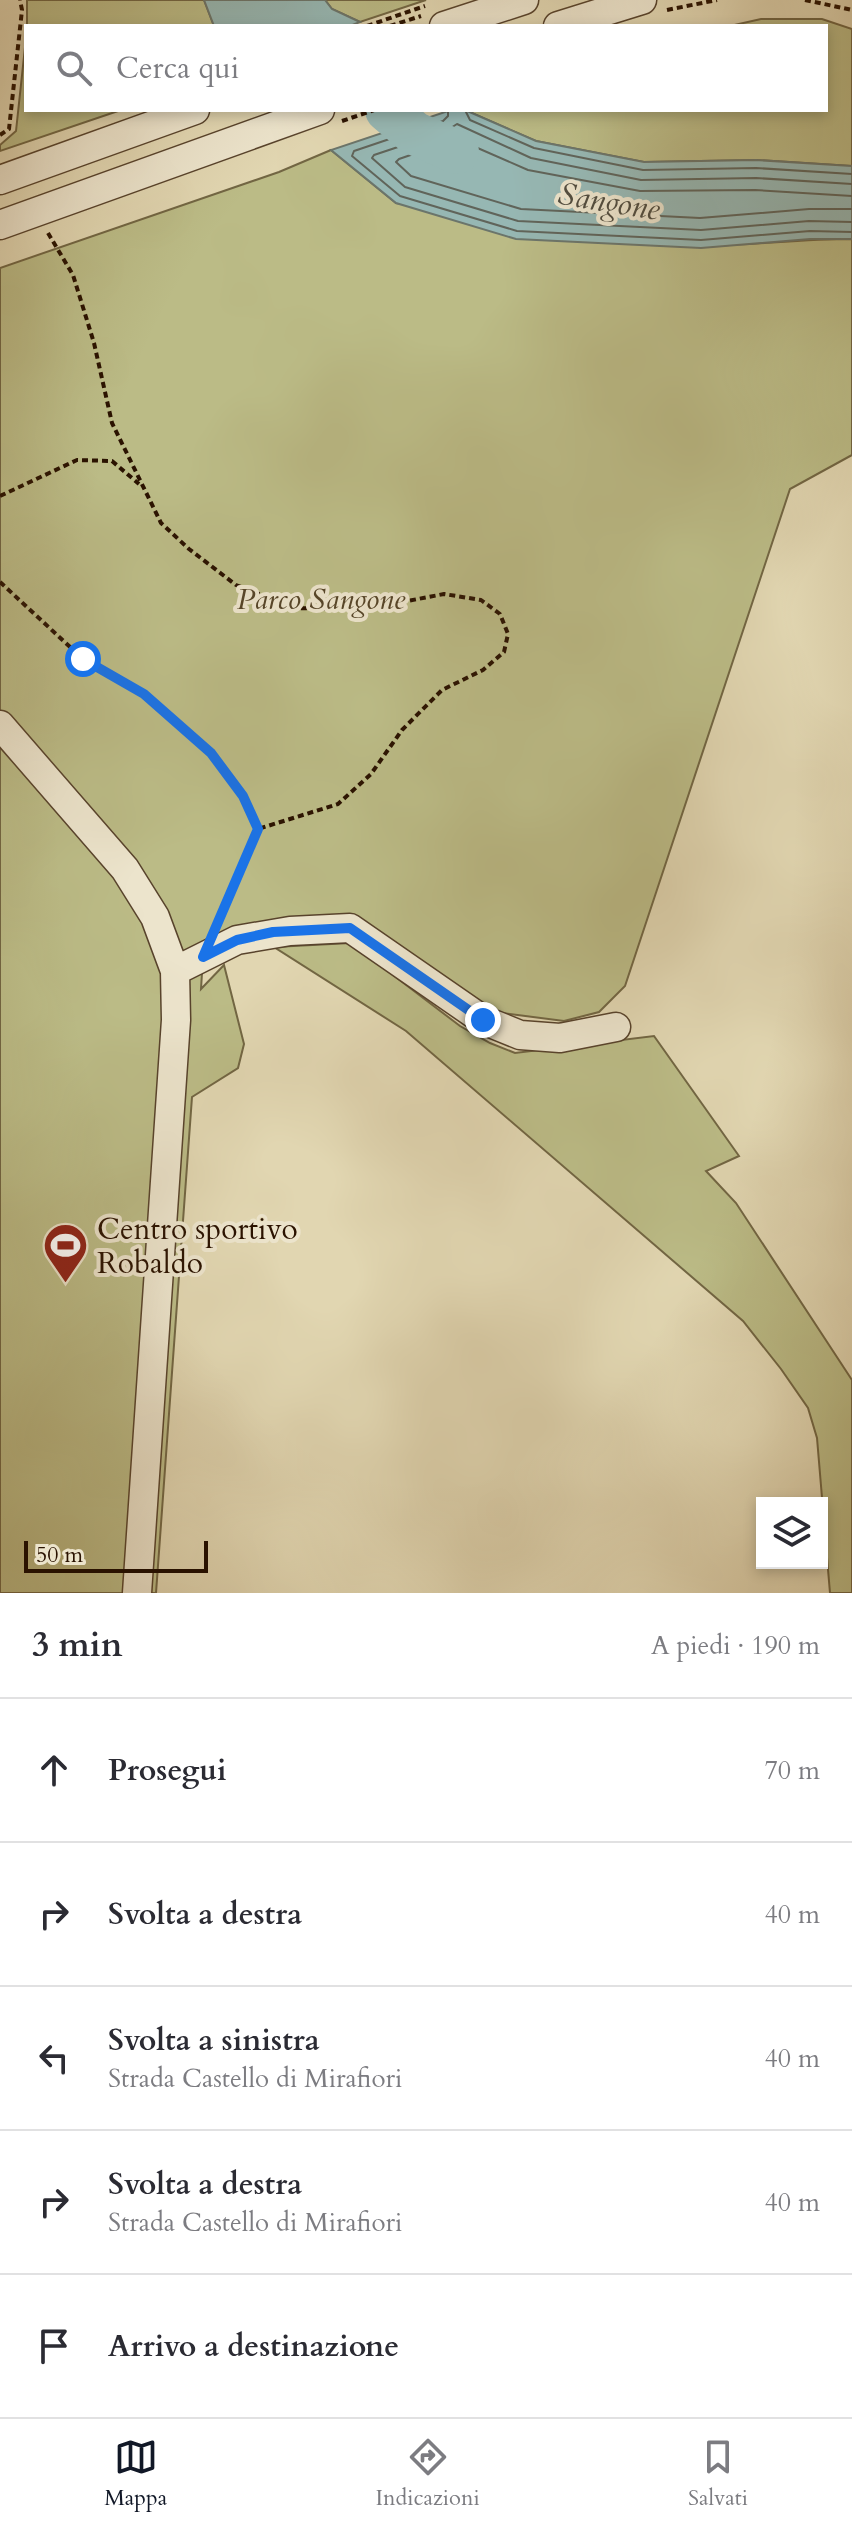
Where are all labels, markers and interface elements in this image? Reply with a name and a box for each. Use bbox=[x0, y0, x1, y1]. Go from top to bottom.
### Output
search box bbox=[24, 24, 828, 112]
icon: search bbox=[52, 46, 96, 90]
text: Cerca qui bbox=[116, 48, 239, 89]
water label: Sangone bbox=[555, 172, 664, 232]
park label: Parco Sangone bbox=[237, 579, 406, 620]
route start bbox=[65, 641, 101, 677]
route end bbox=[465, 1002, 501, 1038]
place label: Centro sportivo Robaldo bbox=[97, 1209, 298, 1284]
sports icon: Centro sportivo Robaldo bbox=[42, 1222, 90, 1285]
map controls bbox=[756, 1497, 828, 1569]
button: layers bbox=[756, 1497, 828, 1569]
scale bar bbox=[24, 1537, 208, 1573]
text: 50 m bbox=[36, 1540, 83, 1570]
text: 3 min bbox=[32, 1622, 123, 1668]
text: A piedi · 190 m bbox=[651, 1628, 820, 1663]
icon: ahead bbox=[32, 1748, 76, 1792]
text: Prosegui bbox=[108, 1750, 227, 1791]
text: 70 m bbox=[764, 1753, 820, 1788]
icon: right bbox=[32, 1892, 76, 1936]
text: Svolta a destra bbox=[108, 1894, 302, 1935]
text: 40 m bbox=[764, 1897, 820, 1932]
text: Svolta a sinistra bbox=[108, 2020, 320, 2061]
icon: left bbox=[32, 2036, 76, 2080]
text: 40 m bbox=[764, 2041, 820, 2076]
text: Strada Castello di Mirafiori bbox=[108, 2061, 402, 2096]
text: Svolta a destra bbox=[108, 2164, 302, 2205]
icon: right bbox=[32, 2180, 76, 2224]
text: 40 m bbox=[764, 2185, 820, 2220]
text: Strada Castello di Mirafiori bbox=[108, 2205, 402, 2240]
icon: arrive bbox=[32, 2324, 76, 2368]
text: Arrivo a destinazione bbox=[108, 2326, 399, 2367]
tab: Mappa bbox=[104, 2435, 167, 2513]
tab: Indicazioni bbox=[376, 2435, 480, 2513]
tab: Salvati bbox=[688, 2435, 748, 2513]

